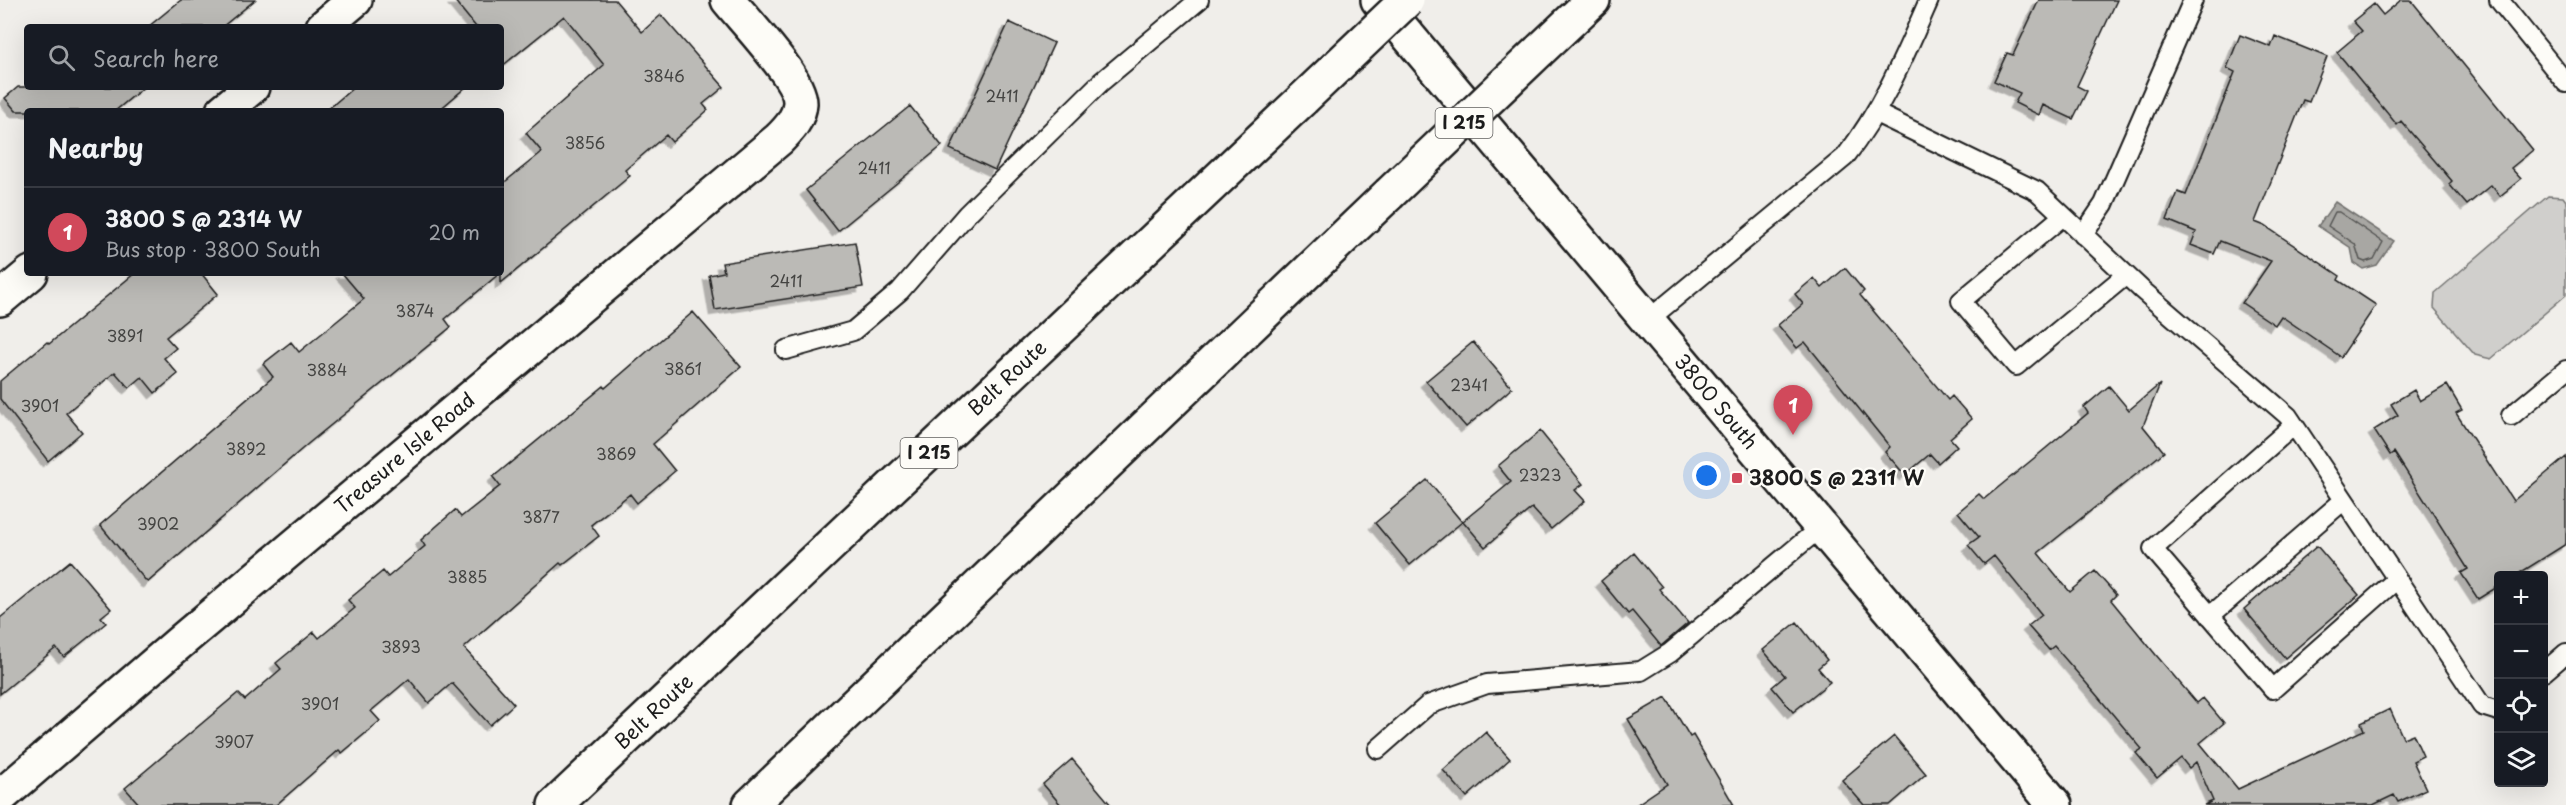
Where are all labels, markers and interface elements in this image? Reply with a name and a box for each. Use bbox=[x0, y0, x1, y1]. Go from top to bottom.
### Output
search box bbox=[24, 24, 504, 90]
icon: search bbox=[45, 41, 78, 74]
text: Search here bbox=[93, 41, 219, 74]
house number: 3846 bbox=[643, 63, 685, 87]
house number: 2411 bbox=[985, 83, 1019, 107]
road number: I 215 bbox=[1436, 108, 1492, 138]
text: Nearby bbox=[48, 128, 143, 167]
house number: 3856 bbox=[565, 130, 605, 154]
house number: 2411 bbox=[857, 155, 891, 179]
text: 3800 S @ 2314 W bbox=[105, 201, 302, 234]
text: 1 bbox=[63, 217, 72, 247]
text: 20 m bbox=[428, 217, 480, 247]
text: Bus stop · 3800 South bbox=[105, 234, 321, 264]
house number: 2411 bbox=[769, 268, 803, 292]
house number: 3874 bbox=[396, 298, 434, 322]
house number: 3891 bbox=[107, 323, 143, 347]
street label: Belt Route bbox=[961, 333, 1053, 422]
street label: 3800 South bbox=[1668, 347, 1766, 455]
house number: 3861 bbox=[664, 356, 702, 380]
house number: 3884 bbox=[307, 357, 347, 381]
house number: 2341 bbox=[1450, 372, 1488, 396]
street label: Treasure Isle Road bbox=[327, 385, 481, 520]
pin: 1 bbox=[1774, 386, 1812, 435]
house number: 3901 bbox=[21, 393, 59, 417]
house number: 3892 bbox=[226, 436, 266, 460]
road number: I 215 bbox=[900, 438, 958, 468]
house number: 3869 bbox=[596, 441, 636, 465]
your location bbox=[1692, 461, 1721, 490]
house number: 2323 bbox=[1519, 462, 1561, 486]
place label: 3800 S @ 2311 W bbox=[1749, 462, 1924, 492]
marker: 3800 S @ 2311 W bbox=[1730, 471, 1744, 485]
house number: 3877 bbox=[522, 504, 560, 528]
house number: 3902 bbox=[137, 511, 179, 535]
house number: 3885 bbox=[447, 564, 487, 588]
map controls bbox=[2494, 571, 2548, 787]
button: + bbox=[2494, 571, 2548, 625]
button: − bbox=[2494, 625, 2548, 679]
house number: 3893 bbox=[381, 634, 421, 658]
street label: Belt Route bbox=[607, 666, 699, 756]
button: locate bbox=[2494, 679, 2548, 733]
house number: 3901 bbox=[301, 691, 339, 715]
house number: 3907 bbox=[214, 729, 254, 753]
button: layers bbox=[2494, 733, 2548, 787]

